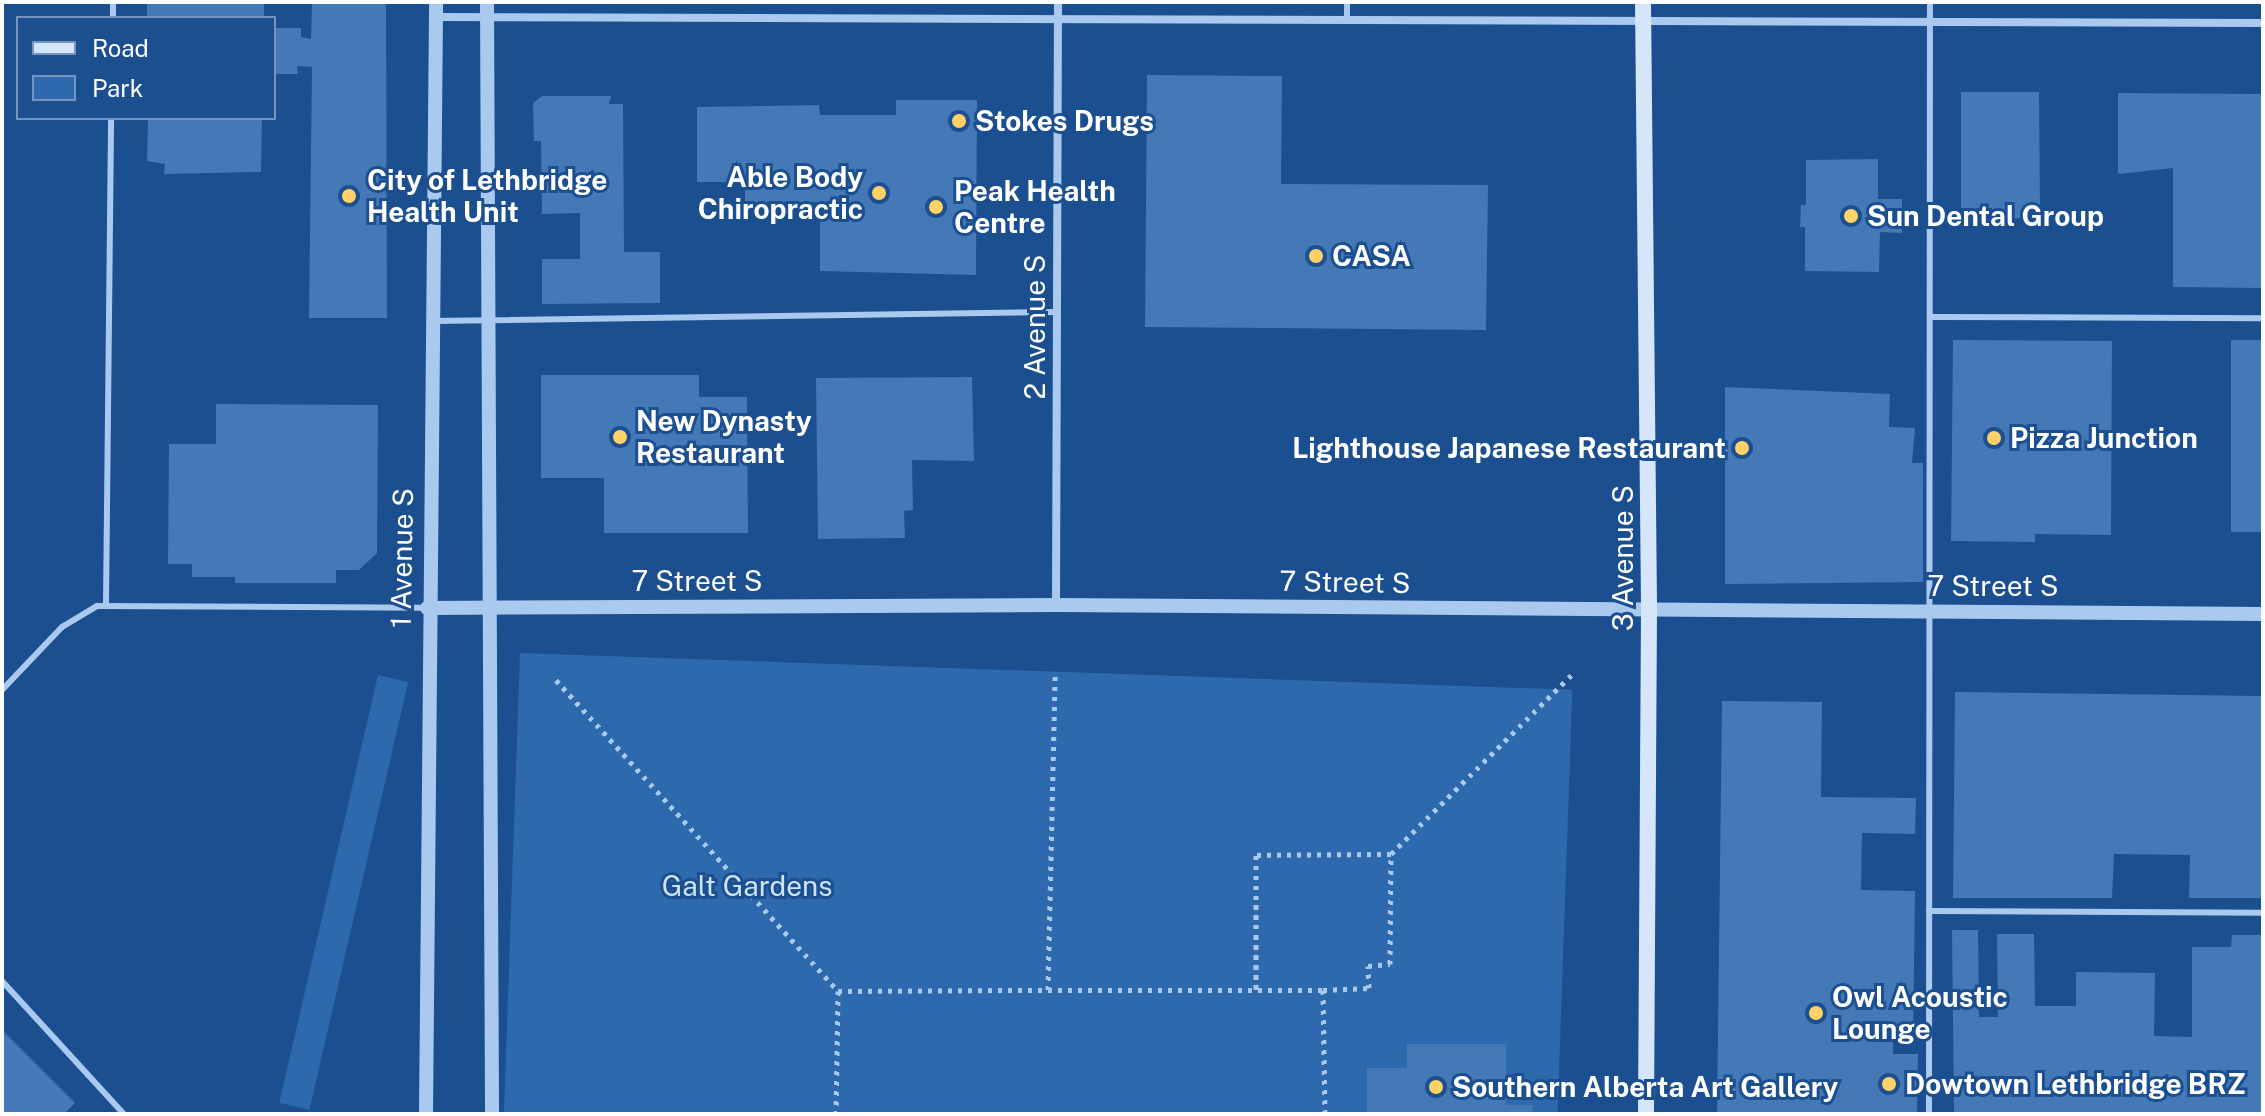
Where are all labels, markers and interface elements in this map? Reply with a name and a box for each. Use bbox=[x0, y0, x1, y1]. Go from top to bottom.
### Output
legend bbox=[16, 16, 276, 120]
text: Road bbox=[92, 34, 149, 62]
text: Park bbox=[92, 74, 143, 102]
place label: Stokes Drugs bbox=[975, 104, 1154, 138]
marker: Stokes Drugs bbox=[950, 112, 968, 130]
place label: Able Body Chiropractic bbox=[698, 160, 863, 226]
place label: City of Lethbridge Health Unit bbox=[367, 163, 608, 229]
place label: Peak Health Centre bbox=[954, 174, 1116, 240]
marker: Able Body Chiropractic bbox=[870, 184, 888, 202]
marker: City of Lethbridge Health Unit bbox=[338, 185, 360, 207]
marker: Peak Health Centre bbox=[925, 196, 947, 218]
place label: Sun Dental Group bbox=[1867, 199, 2104, 233]
marker: Sun Dental Group bbox=[1842, 207, 1860, 225]
place label: CASA bbox=[1332, 239, 1411, 273]
marker: CASA bbox=[1307, 247, 1325, 265]
street label: 2 Avenue S bbox=[1018, 254, 1052, 400]
place label: New Dynasty Restaurant bbox=[636, 404, 812, 470]
place label: Pizza Junction bbox=[2010, 421, 2198, 455]
marker: New Dynasty Restaurant bbox=[611, 428, 629, 446]
marker: Pizza Junction bbox=[1985, 429, 2003, 447]
place label: Lighthouse Japanese Restaurant bbox=[1292, 431, 1726, 465]
marker: Lighthouse Japanese Restaurant bbox=[1733, 439, 1751, 457]
street label: 3 Avenue S bbox=[1606, 485, 1640, 631]
street label: 1 Avenue S bbox=[384, 488, 420, 628]
street label: 7 Street S bbox=[632, 564, 762, 598]
street label: 7 Street S bbox=[1279, 564, 1411, 600]
street label: 7 Street S bbox=[1928, 569, 2058, 603]
park label: Galt Gardens bbox=[662, 869, 832, 903]
place label: Owl Acoustic Lounge bbox=[1832, 980, 2008, 1046]
marker: Owl Acoustic Lounge bbox=[1807, 1004, 1825, 1022]
place label: Dowtown Lethbridge BRZ bbox=[1905, 1067, 2246, 1101]
place label: Southern Alberta Art Gallery bbox=[1452, 1070, 1838, 1104]
marker: Dowtown Lethbridge BRZ bbox=[1880, 1075, 1898, 1093]
marker: Southern Alberta Art Gallery bbox=[1427, 1078, 1445, 1096]

